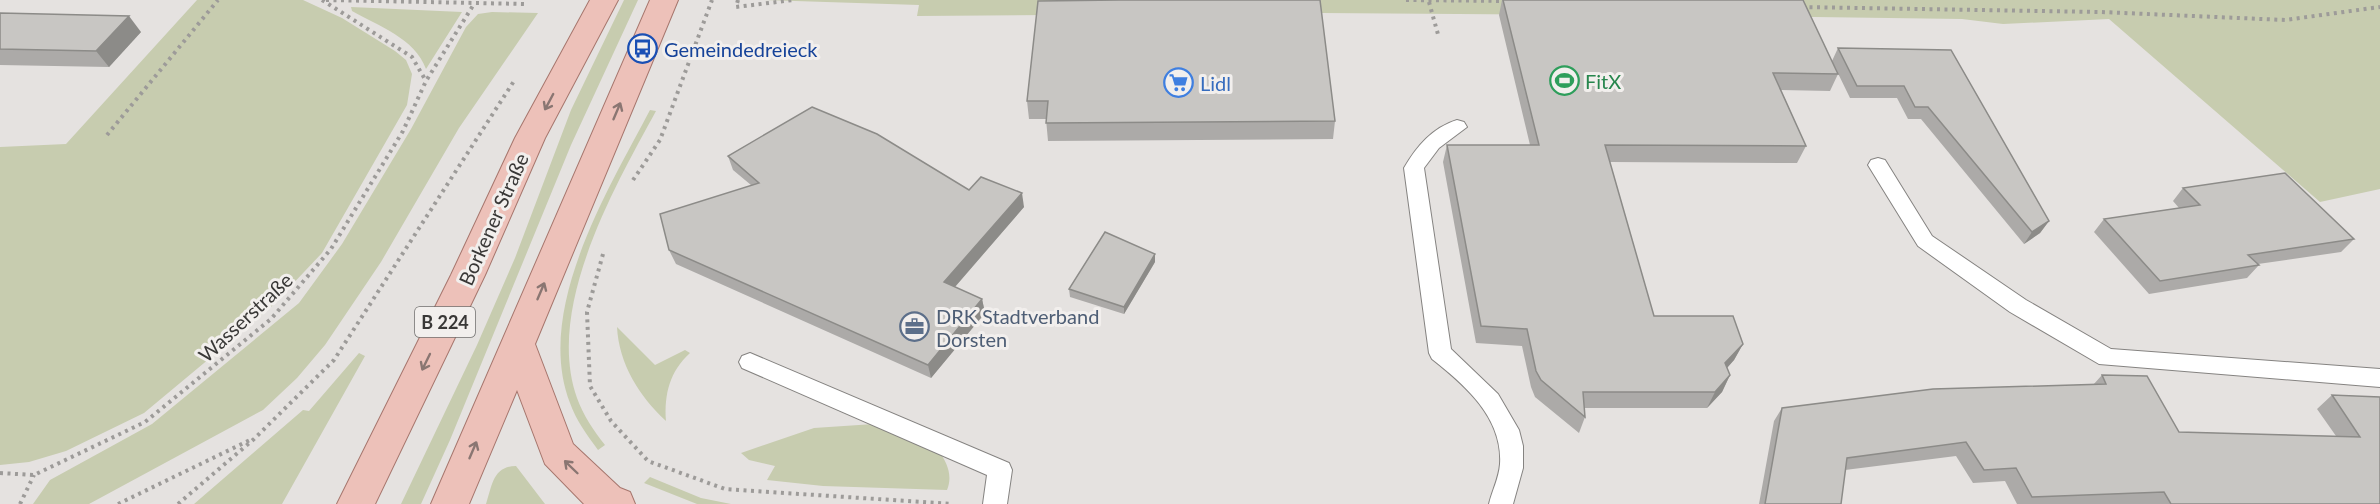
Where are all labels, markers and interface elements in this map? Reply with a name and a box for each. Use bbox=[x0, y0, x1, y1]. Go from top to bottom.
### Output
bus stop icon: Gemeindedreieck bbox=[627, 33, 659, 65]
place label: Gemeindedreieck bbox=[664, 37, 818, 61]
sports icon: FitX bbox=[1548, 65, 1580, 97]
supermarket icon: Lidl bbox=[1163, 67, 1195, 99]
place label: FitX bbox=[1585, 69, 1621, 93]
place label: Lidl bbox=[1200, 71, 1231, 95]
one-way arrow bbox=[543, 92, 554, 110]
one-way arrow bbox=[612, 103, 623, 121]
street label: Borkener Straße bbox=[453, 149, 533, 289]
street label: Wasserstraße bbox=[193, 267, 297, 367]
one-way arrow bbox=[536, 282, 547, 301]
place label: DRK Stadtverband Dorsten bbox=[936, 304, 1099, 351]
road number: B 224 bbox=[415, 307, 475, 337]
office icon: DRK Stadtverband Dorsten bbox=[899, 311, 931, 343]
one-way arrow bbox=[419, 353, 431, 371]
one-way arrow bbox=[468, 442, 479, 460]
one-way arrow bbox=[564, 459, 579, 474]

